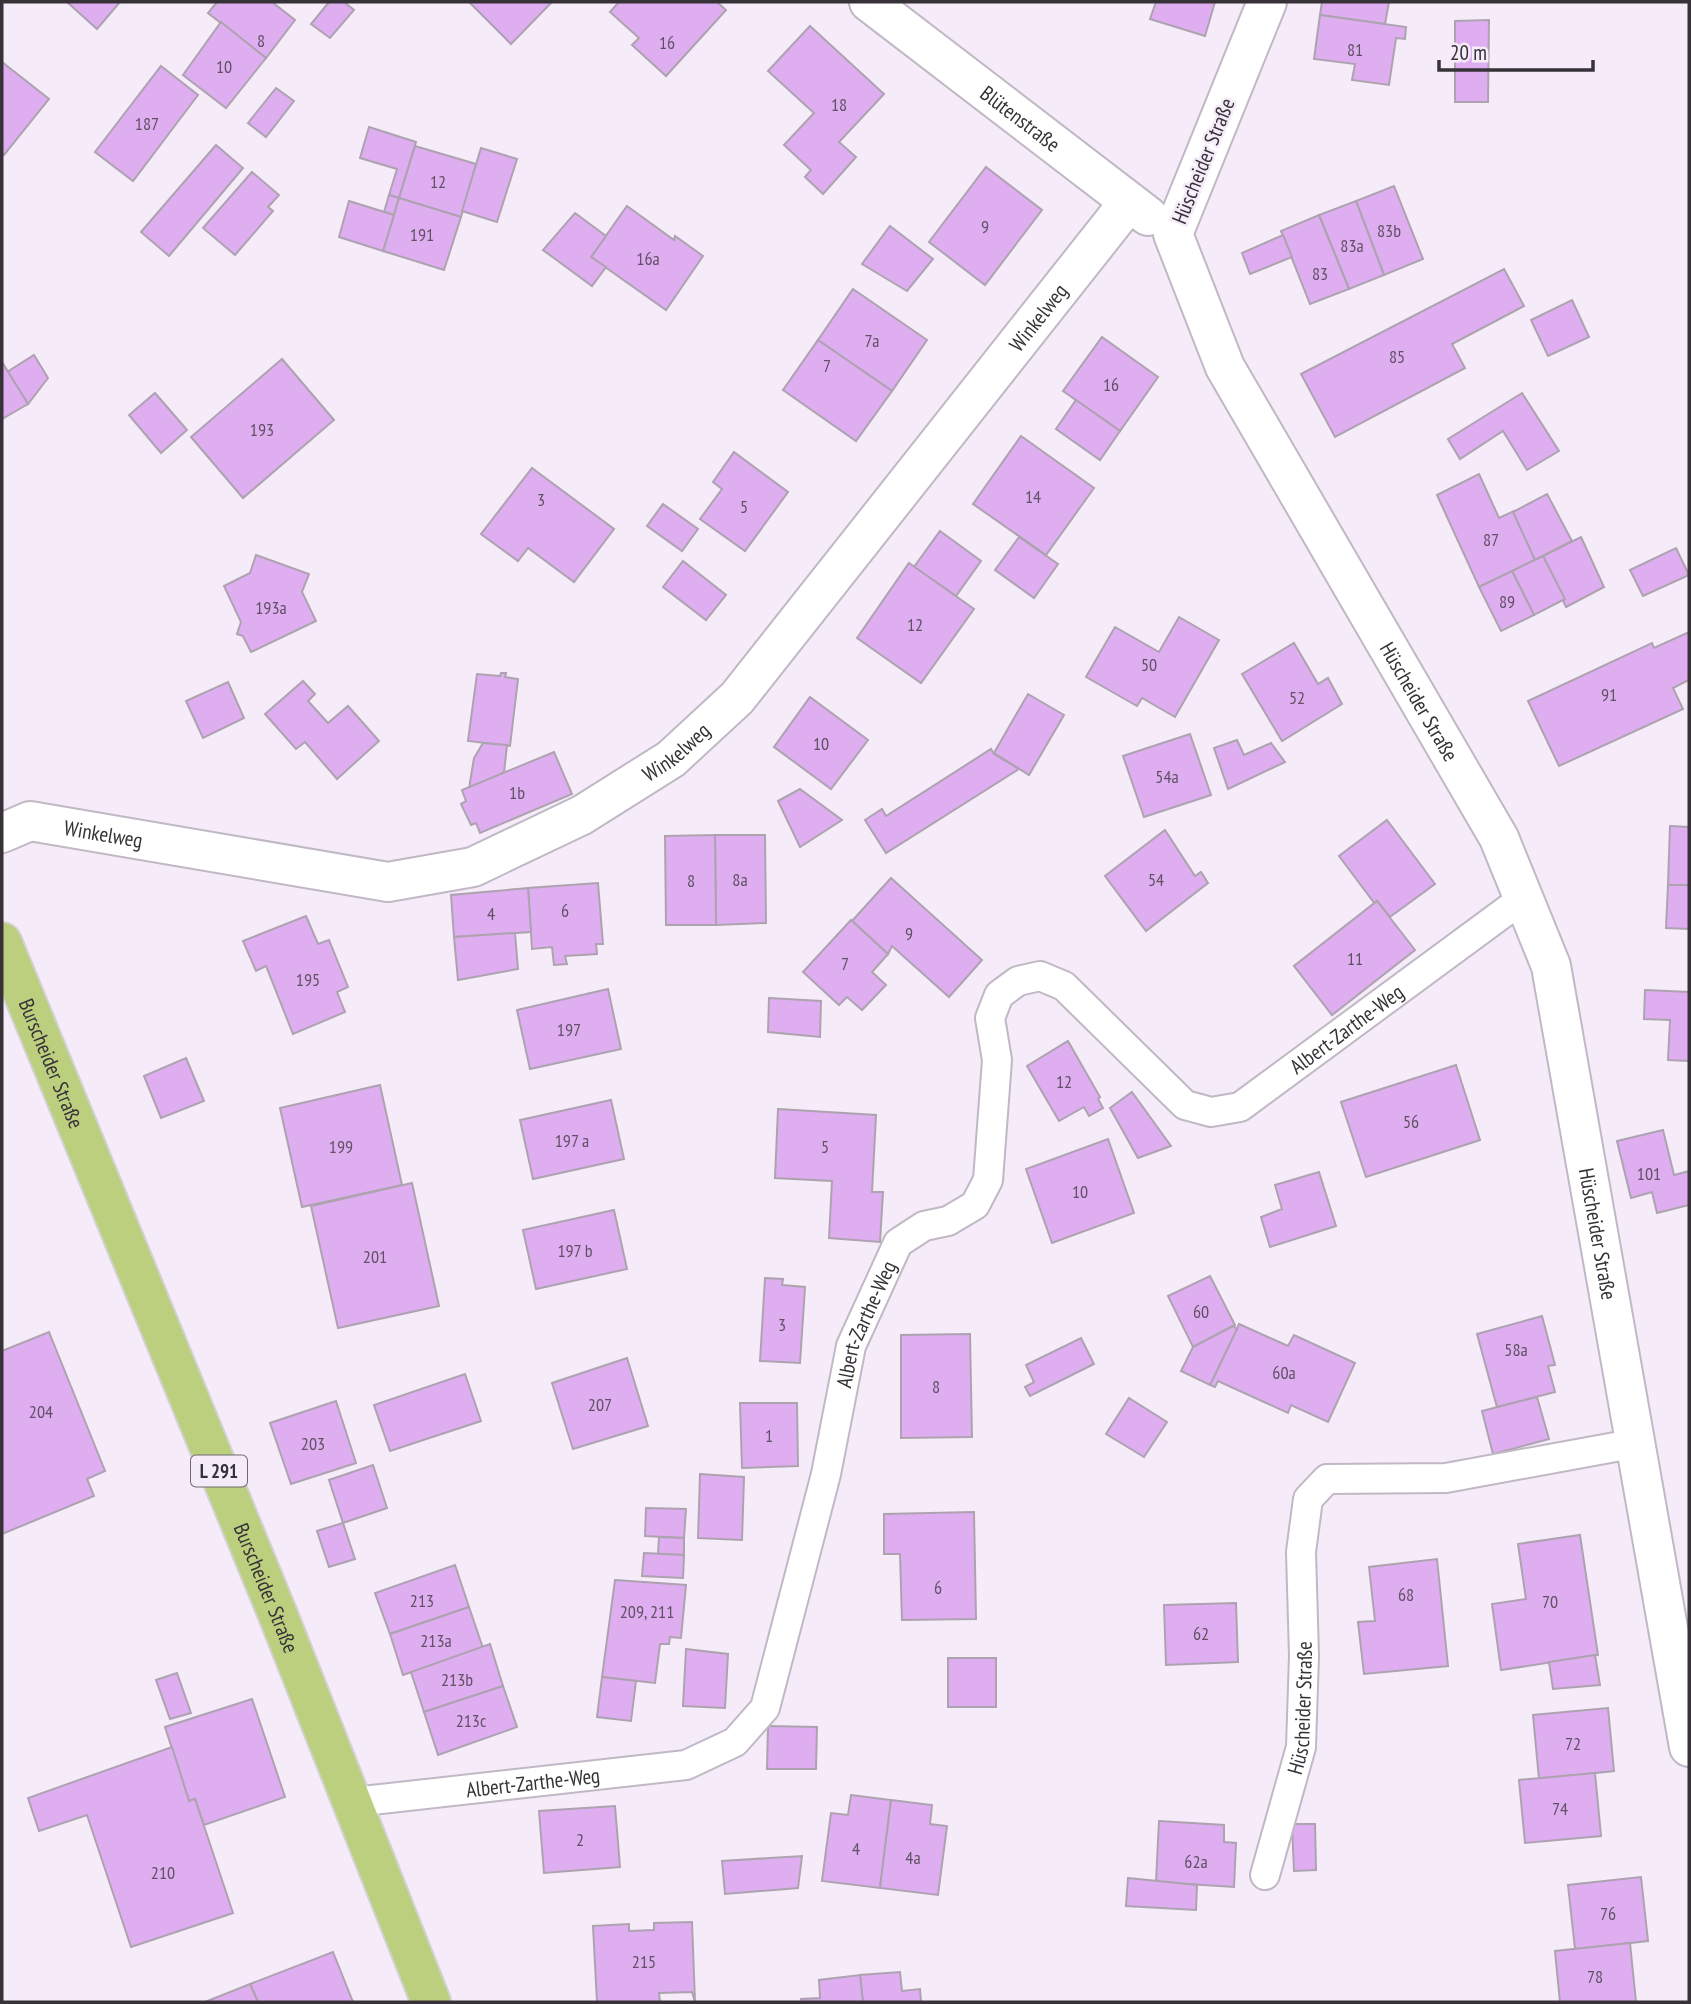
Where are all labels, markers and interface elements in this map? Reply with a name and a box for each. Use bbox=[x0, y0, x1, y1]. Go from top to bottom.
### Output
scale bar bbox=[1439, 28, 1593, 72]
house number: 8 bbox=[257, 29, 265, 52]
house number: 16 bbox=[659, 31, 675, 54]
house number: 81 bbox=[1347, 38, 1363, 61]
text: 20 m bbox=[1450, 39, 1487, 66]
house number: 10 bbox=[216, 55, 232, 78]
street label: Blütenstraße bbox=[975, 79, 1066, 157]
house number: 18 bbox=[831, 93, 847, 116]
street label: Hüscheider Straße bbox=[1166, 94, 1240, 228]
house number: 187 bbox=[135, 112, 159, 135]
house number: 12 bbox=[430, 170, 446, 193]
house number: 9 bbox=[981, 215, 989, 238]
house number: 83b bbox=[1377, 219, 1401, 242]
house number: 191 bbox=[410, 223, 434, 246]
house number: 83a bbox=[1340, 234, 1364, 257]
house number: 16a bbox=[636, 247, 660, 270]
house number: 83 bbox=[1312, 262, 1328, 285]
street label: Winkelweg bbox=[1003, 278, 1073, 357]
house number: 7a bbox=[864, 329, 880, 352]
house number: 85 bbox=[1389, 345, 1405, 368]
house number: 7 bbox=[823, 354, 831, 377]
house number: 16 bbox=[1103, 373, 1119, 396]
house number: 193 bbox=[250, 418, 274, 441]
house number: 14 bbox=[1025, 485, 1041, 508]
house number: 3 bbox=[537, 488, 545, 511]
house number: 5 bbox=[740, 495, 748, 518]
house number: 87 bbox=[1483, 528, 1499, 551]
house number: 89 bbox=[1499, 590, 1515, 613]
house number: 193a bbox=[255, 596, 287, 619]
house number: 12 bbox=[907, 613, 923, 636]
street label: Hüscheider Straße bbox=[1374, 637, 1465, 766]
house number: 50 bbox=[1141, 653, 1157, 676]
house number: 91 bbox=[1601, 683, 1617, 706]
house number: 52 bbox=[1289, 686, 1305, 709]
street label: Winkelweg bbox=[637, 717, 715, 787]
house number: 10 bbox=[813, 732, 829, 755]
house number: 54a bbox=[1155, 765, 1179, 788]
house number: 1b bbox=[509, 781, 525, 804]
street label: Winkelweg bbox=[62, 814, 145, 853]
house number: 8a bbox=[732, 868, 748, 891]
house number: 54 bbox=[1148, 868, 1164, 891]
house number: 8 bbox=[687, 869, 695, 892]
house number: 6 bbox=[561, 899, 569, 922]
house number: 4 bbox=[487, 902, 495, 925]
house number: 9 bbox=[905, 922, 913, 945]
house number: 11 bbox=[1347, 947, 1363, 970]
house number: 7 bbox=[841, 952, 849, 975]
house number: 195 bbox=[296, 968, 320, 991]
street label: Albert-Zarthe-Weg bbox=[1284, 978, 1408, 1079]
street label: Burscheider Straße bbox=[13, 994, 90, 1132]
house number: 197 bbox=[557, 1018, 581, 1041]
house number: 12 bbox=[1056, 1070, 1072, 1093]
house number: 56 bbox=[1403, 1110, 1419, 1133]
house number: 197 a bbox=[555, 1129, 589, 1152]
house number: 199 bbox=[329, 1135, 353, 1158]
house number: 5 bbox=[821, 1135, 829, 1158]
house number: 101 bbox=[1637, 1162, 1661, 1185]
street label: Hüscheider Straße bbox=[1573, 1166, 1623, 1302]
house number: 10 bbox=[1072, 1180, 1088, 1203]
house number: 197 b bbox=[557, 1239, 593, 1262]
house number: 201 bbox=[363, 1245, 387, 1268]
street label: Albert-Zarthe-Weg bbox=[830, 1256, 902, 1390]
house number: 60 bbox=[1193, 1300, 1209, 1323]
house number: 3 bbox=[778, 1313, 786, 1336]
house number: 58a bbox=[1504, 1338, 1528, 1361]
house number: 60a bbox=[1272, 1361, 1296, 1384]
house number: 8 bbox=[932, 1375, 940, 1398]
house number: 207 bbox=[588, 1393, 612, 1416]
house number: 204 bbox=[29, 1400, 53, 1423]
house number: 1 bbox=[765, 1424, 773, 1447]
house number: 203 bbox=[301, 1432, 325, 1455]
road number: L 291 bbox=[191, 1456, 247, 1486]
street label: Burscheider Straße bbox=[228, 1519, 305, 1657]
house number: 6 bbox=[934, 1576, 942, 1599]
house number: 68 bbox=[1398, 1583, 1414, 1606]
house number: 213 bbox=[410, 1589, 434, 1612]
house number: 70 bbox=[1542, 1590, 1558, 1613]
house number: 209, 211 bbox=[620, 1600, 674, 1623]
house number: 62 bbox=[1193, 1622, 1209, 1645]
house number: 213a bbox=[420, 1629, 452, 1652]
street label: Hüscheider Straße bbox=[1281, 1641, 1318, 1777]
house number: 213b bbox=[441, 1668, 473, 1691]
house number: 213c bbox=[456, 1709, 487, 1732]
house number: 72 bbox=[1565, 1732, 1581, 1755]
street label: Albert-Zarthe-Weg bbox=[465, 1761, 601, 1803]
house number: 74 bbox=[1552, 1797, 1568, 1820]
house number: 2 bbox=[576, 1828, 584, 1851]
house number: 4 bbox=[852, 1837, 860, 1860]
house number: 4a bbox=[905, 1846, 921, 1869]
house number: 62a bbox=[1184, 1850, 1208, 1873]
house number: 210 bbox=[151, 1861, 175, 1884]
house number: 76 bbox=[1600, 1902, 1616, 1925]
house number: 215 bbox=[632, 1950, 656, 1973]
house number: 78 bbox=[1587, 1965, 1603, 1988]

